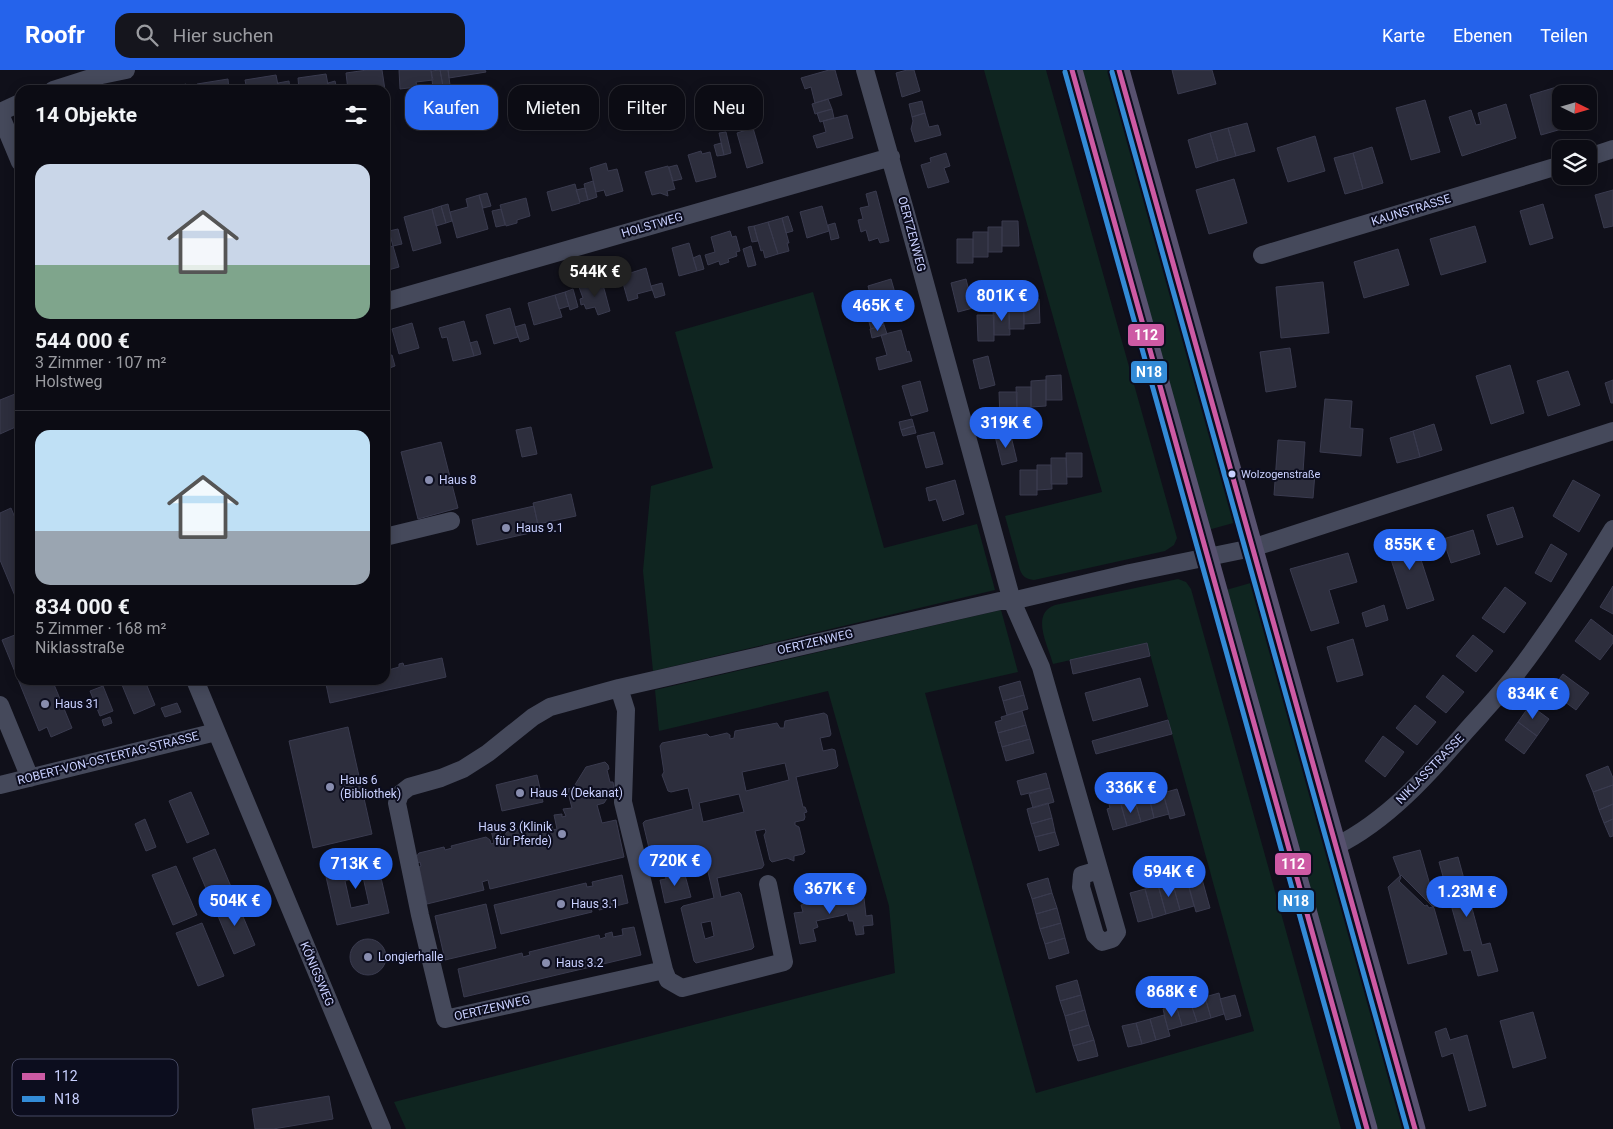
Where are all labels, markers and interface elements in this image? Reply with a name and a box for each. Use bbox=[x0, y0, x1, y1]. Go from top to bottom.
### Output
search box bbox=[115, 13, 465, 58]
text: Roofr bbox=[25, 21, 85, 49]
icon: search bbox=[133, 21, 161, 49]
text: Hier suchen bbox=[173, 24, 274, 47]
text: Karte bbox=[1382, 25, 1425, 46]
text: Ebenen bbox=[1453, 25, 1512, 46]
text: Teilen bbox=[1540, 25, 1588, 46]
chip: Kaufen bbox=[405, 85, 498, 130]
chip: Mieten bbox=[508, 85, 599, 130]
chip: Filter bbox=[609, 85, 685, 130]
chip: Neu bbox=[695, 85, 763, 130]
north arrow bbox=[1552, 85, 1598, 130]
map controls bbox=[1552, 85, 1597, 185]
icon: filters bbox=[342, 101, 370, 129]
text: 14 Objekte bbox=[35, 103, 137, 127]
button: layers bbox=[1552, 140, 1597, 185]
street label: KAUNSTRASSE bbox=[1370, 191, 1453, 229]
street label: OERTZENWEG bbox=[895, 195, 929, 273]
icon: home bbox=[158, 197, 248, 287]
street label: HOLSTWEG bbox=[620, 210, 684, 240]
pin: 544K € bbox=[554, 256, 636, 298]
text: 544K € bbox=[570, 262, 620, 281]
pin: 801K € bbox=[961, 280, 1043, 322]
text: 801K € bbox=[977, 286, 1027, 305]
pin: 465K € bbox=[837, 290, 919, 332]
text: 465K € bbox=[853, 296, 903, 315]
line badge: 112 bbox=[1127, 323, 1165, 347]
text: 112 bbox=[1134, 327, 1158, 343]
text: 544 000 € bbox=[35, 329, 130, 353]
text: 3 Zimmer · 107 m² bbox=[35, 353, 166, 372]
line badge: N18 bbox=[1130, 360, 1168, 384]
text: N18 bbox=[1136, 364, 1162, 380]
text: Holstweg bbox=[35, 372, 102, 391]
pin: 319K € bbox=[965, 406, 1047, 449]
text: 319K € bbox=[981, 413, 1031, 432]
icon: home bbox=[158, 462, 248, 552]
place label: Wolzogenstraße bbox=[1241, 468, 1321, 481]
marker: Wolzogenstraße bbox=[1227, 469, 1237, 479]
place label: Haus 8 bbox=[439, 473, 477, 487]
marker: Haus 8 bbox=[423, 474, 435, 486]
place label: Haus 9.1 bbox=[516, 521, 564, 535]
marker: Haus 9.1 bbox=[500, 522, 512, 534]
pin: 855K € bbox=[1369, 528, 1451, 571]
text: 855K € bbox=[1385, 535, 1435, 554]
text: 834 000 € bbox=[35, 595, 130, 619]
text: 5 Zimmer · 168 m² bbox=[35, 619, 166, 638]
street label: OERTZENWEG bbox=[776, 626, 854, 658]
text: Niklasstraße bbox=[35, 638, 125, 657]
pin: 834K € bbox=[1492, 678, 1574, 720]
text: 834K € bbox=[1508, 684, 1558, 703]
place label: Haus 31 bbox=[55, 697, 99, 711]
marker: Haus 31 bbox=[39, 698, 51, 710]
street label: ROBERT-VON-OSTERTAG-STRASSE bbox=[16, 729, 200, 787]
street label: NIKLASSTRASSE bbox=[1393, 731, 1467, 807]
pin: 336K € bbox=[1090, 772, 1172, 814]
place label: Haus 6 (Bibliothek) bbox=[340, 773, 401, 801]
text: 336K € bbox=[1106, 778, 1156, 797]
marker: Haus 6 (Bibliothek) bbox=[324, 781, 336, 793]
place label: Haus 4 (Dekanat) bbox=[530, 786, 623, 800]
marker: Haus 4 (Dekanat) bbox=[514, 787, 526, 799]
place label: Haus 3 (Klinik für Pferde) bbox=[478, 820, 553, 848]
marker: Haus 3 (Klinik für Pferde) bbox=[556, 828, 568, 840]
pin: 720K € bbox=[634, 844, 716, 887]
pin: 713K € bbox=[315, 848, 397, 890]
text: 720K € bbox=[650, 851, 700, 870]
line badge: 112 bbox=[1274, 852, 1312, 876]
text: 713K € bbox=[331, 854, 381, 873]
pin: 594K € bbox=[1128, 856, 1210, 898]
text: 112 bbox=[1281, 856, 1305, 872]
text: 594K € bbox=[1144, 862, 1194, 881]
pin: 367K € bbox=[789, 872, 871, 915]
pin: 1.23M € bbox=[1421, 876, 1513, 918]
text: 367K € bbox=[805, 879, 855, 898]
text: 1.23M € bbox=[1437, 882, 1497, 901]
pin: 504K € bbox=[194, 884, 276, 927]
line badge: N18 bbox=[1277, 889, 1315, 913]
text: 504K € bbox=[210, 891, 260, 910]
text: N18 bbox=[1283, 893, 1309, 909]
place label: Haus 3.1 bbox=[571, 897, 619, 911]
marker: Haus 3.1 bbox=[555, 898, 567, 910]
street label: KÖNIGSWEG bbox=[297, 939, 338, 1008]
place label: Longierhalle bbox=[378, 950, 443, 964]
marker: Longierhalle bbox=[362, 951, 374, 963]
place label: Haus 3.2 bbox=[556, 956, 604, 970]
marker: Haus 3.2 bbox=[540, 957, 552, 969]
pin: 868K € bbox=[1131, 976, 1213, 1018]
text: 868K € bbox=[1147, 982, 1197, 1001]
street label: OERTZENWEG bbox=[453, 992, 531, 1024]
legend bbox=[12, 1059, 178, 1116]
text: 112 bbox=[54, 1068, 78, 1084]
text: N18 bbox=[54, 1091, 80, 1107]

